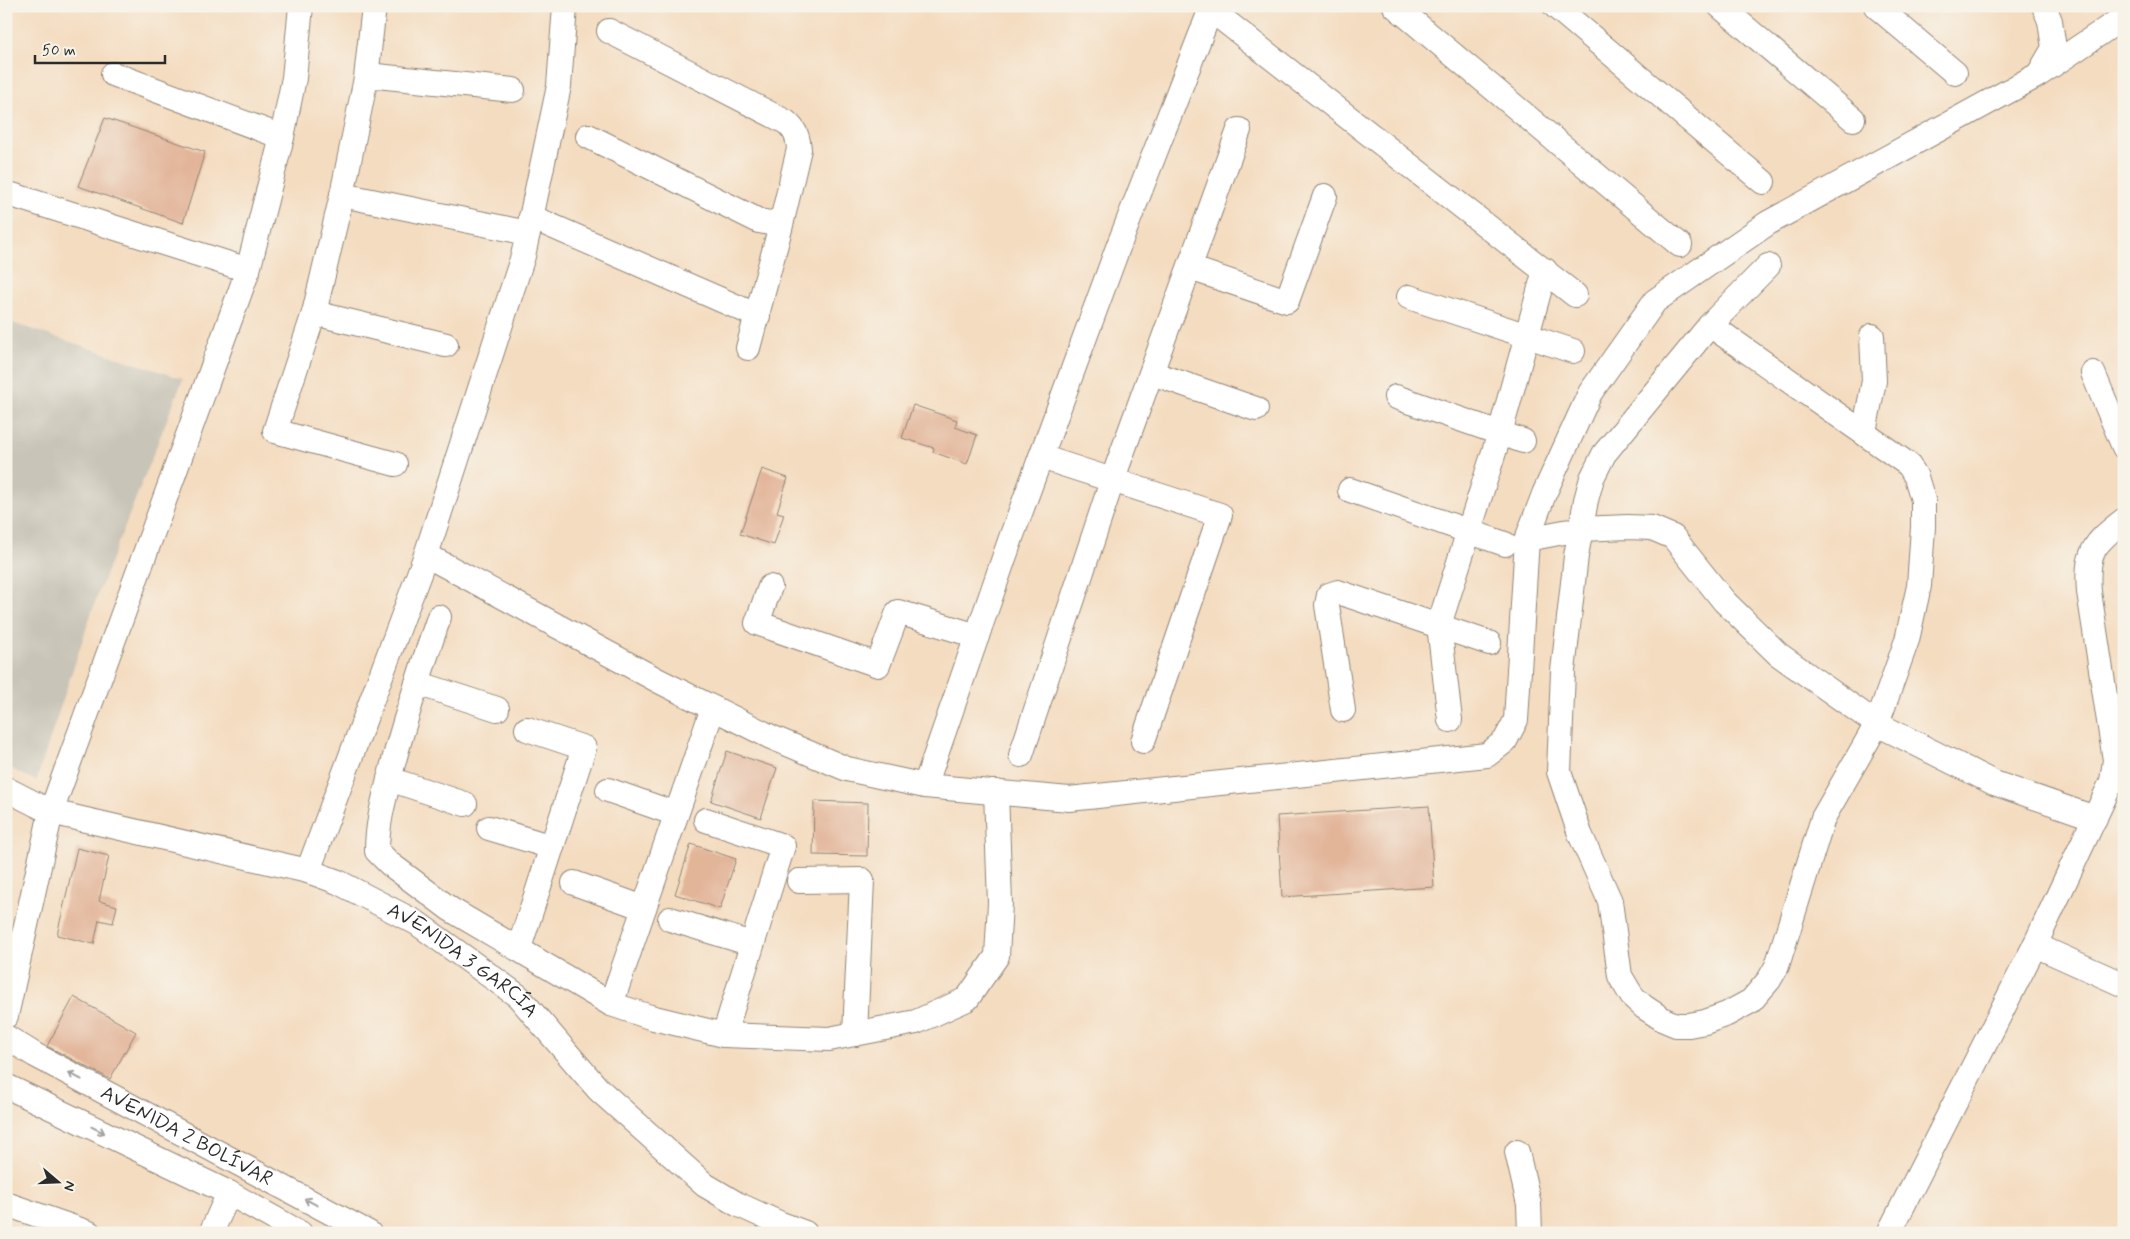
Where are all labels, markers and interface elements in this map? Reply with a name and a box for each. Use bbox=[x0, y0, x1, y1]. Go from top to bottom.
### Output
scale bar bbox=[35, 32, 165, 64]
text: 50 m bbox=[42, 41, 76, 61]
street label: AVENIDA 3 GARCÍA bbox=[383, 896, 544, 1024]
one-way arrow bbox=[67, 1071, 82, 1081]
street label: AVENIDA 2 BOLÍVAR bbox=[96, 1079, 277, 1193]
one-way arrow bbox=[90, 1125, 105, 1135]
north arrow bbox=[32, 1156, 82, 1206]
text: N bbox=[59, 1179, 79, 1193]
one-way arrow bbox=[303, 1197, 318, 1207]

